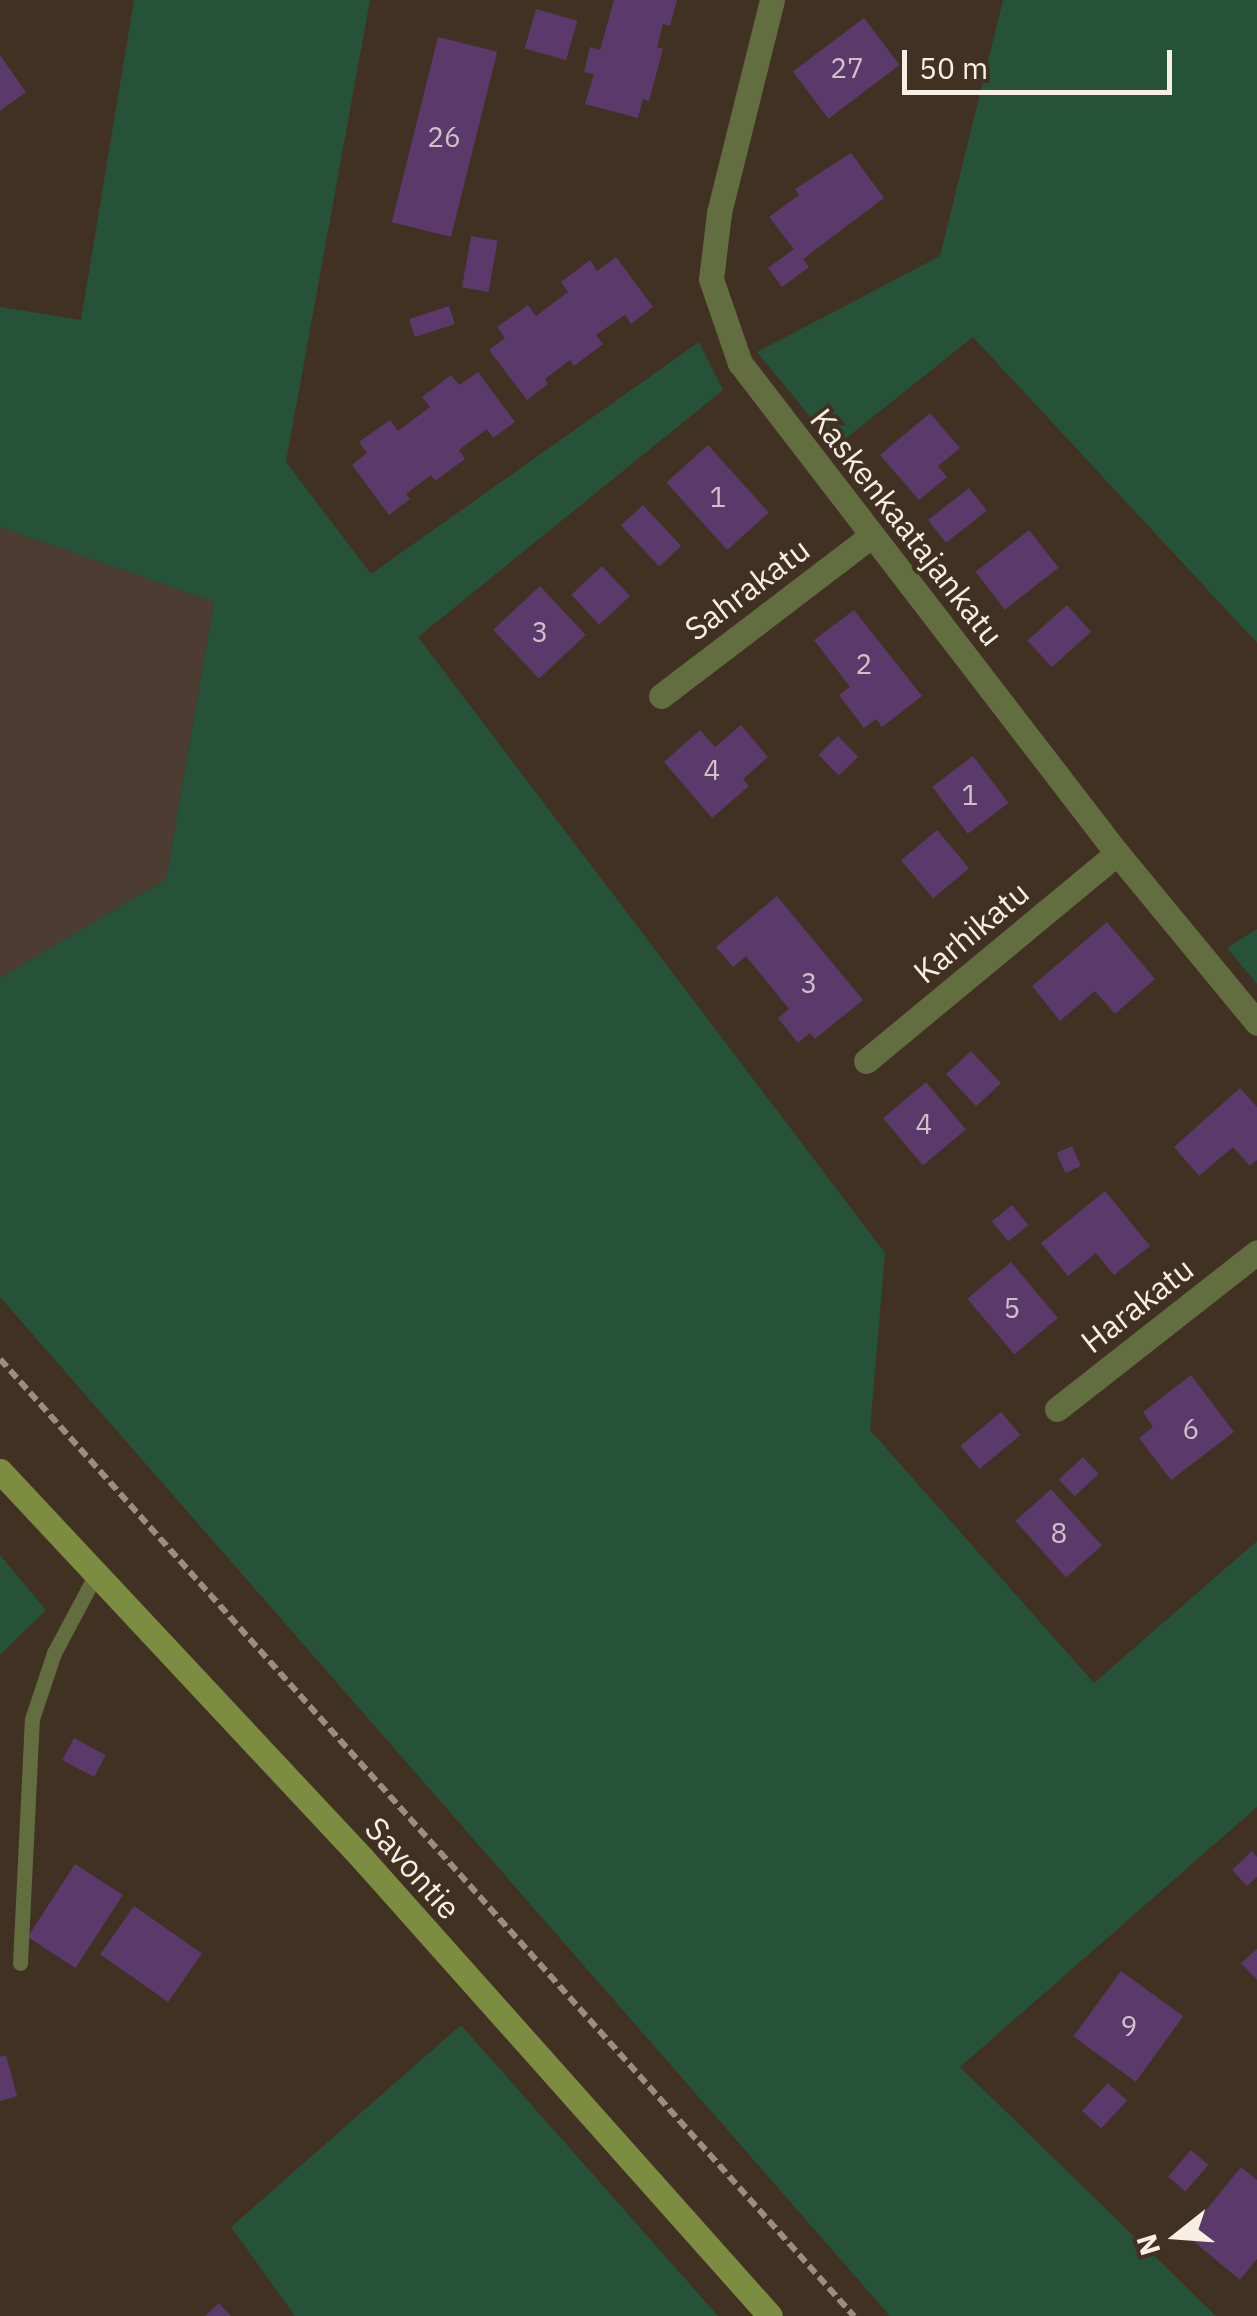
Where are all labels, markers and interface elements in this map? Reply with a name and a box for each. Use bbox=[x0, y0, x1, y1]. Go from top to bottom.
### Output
scale bar bbox=[907, 30, 1177, 92]
text: 50 m bbox=[919, 48, 988, 87]
house number: 27 bbox=[830, 51, 864, 85]
house number: 26 bbox=[427, 120, 461, 154]
street label: Kaskenkaatajankatu bbox=[803, 401, 1011, 653]
house number: 1 bbox=[710, 480, 726, 514]
street label: Sahrakatu bbox=[677, 530, 817, 648]
house number: 3 bbox=[532, 615, 548, 649]
house number: 2 bbox=[856, 647, 872, 681]
house number: 4 bbox=[704, 753, 720, 787]
house number: 1 bbox=[962, 778, 978, 812]
street label: Karhikatu bbox=[906, 873, 1036, 991]
house number: 3 bbox=[801, 966, 817, 1000]
house number: 4 bbox=[916, 1107, 932, 1141]
street label: Harakatu bbox=[1073, 1249, 1201, 1361]
house number: 5 bbox=[1004, 1291, 1020, 1325]
house number: 6 bbox=[1183, 1412, 1199, 1446]
house number: 8 bbox=[1051, 1516, 1067, 1550]
street label: Savontie bbox=[357, 1809, 469, 1927]
house number: 9 bbox=[1121, 2009, 1137, 2043]
north arrow bbox=[1127, 2186, 1227, 2286]
text: N bbox=[1127, 2230, 1168, 2260]

